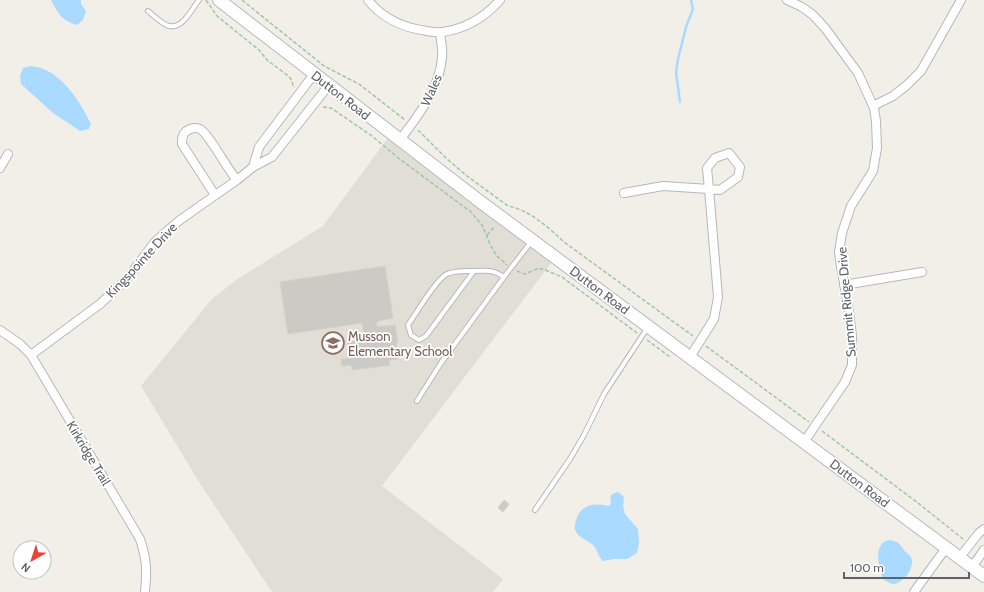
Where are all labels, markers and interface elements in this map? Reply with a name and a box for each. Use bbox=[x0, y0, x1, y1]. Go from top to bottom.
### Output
street label: Dutton Road bbox=[308, 67, 374, 123]
street label: Wales bbox=[417, 71, 445, 108]
street label: Kingspointe Drive bbox=[102, 219, 180, 301]
street label: Summit Ridge Drive bbox=[833, 246, 859, 358]
street label: Dutton Road bbox=[567, 262, 633, 318]
place label: Musson Elementary School bbox=[348, 328, 452, 359]
school or university icon: Musson Elementary School bbox=[320, 330, 346, 356]
street label: Kirkridge Trail bbox=[64, 418, 114, 488]
street label: Dutton Road bbox=[827, 455, 893, 511]
north arrow bbox=[12, 540, 52, 580]
scale bar bbox=[844, 554, 969, 580]
text: N bbox=[18, 560, 33, 576]
text: 100 m bbox=[850, 560, 884, 575]

